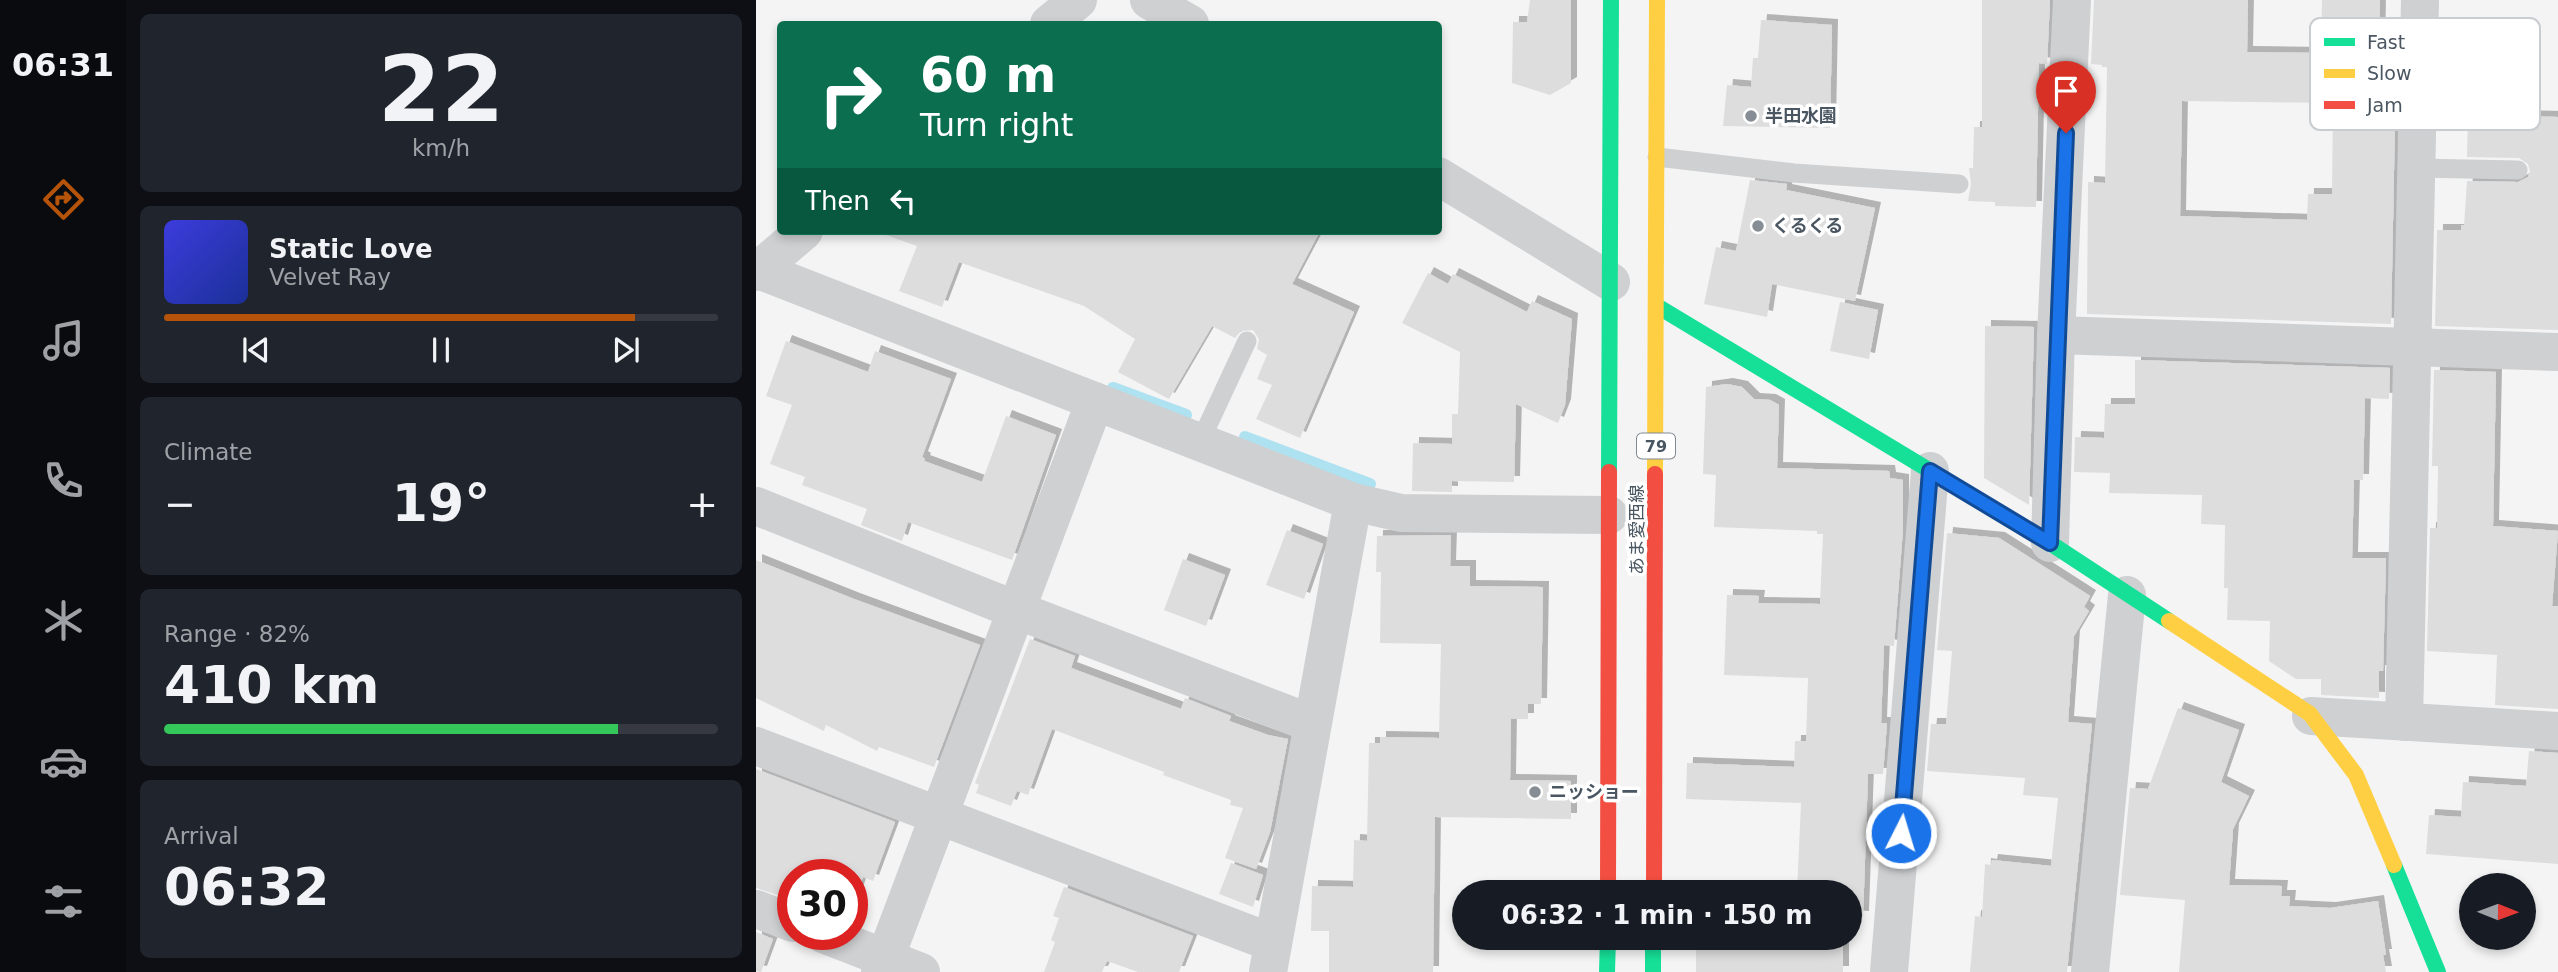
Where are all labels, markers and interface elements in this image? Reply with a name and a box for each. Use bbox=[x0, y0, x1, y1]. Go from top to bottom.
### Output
legend bbox=[2310, 18, 2540, 130]
text: Fast bbox=[2367, 31, 2405, 53]
text: 22 bbox=[378, 37, 504, 142]
text: 06:31 bbox=[12, 46, 114, 84]
text: 60 m bbox=[920, 47, 1056, 104]
icon: right bbox=[805, 49, 896, 140]
pin bbox=[2036, 61, 2096, 133]
text: Slow bbox=[2367, 62, 2412, 84]
icon: arrive bbox=[2047, 72, 2085, 110]
text: Jam bbox=[2366, 94, 2403, 116]
place label: 半田水園 bbox=[1765, 105, 1837, 126]
text: Turn right bbox=[920, 106, 1073, 144]
marker: 半田水園 bbox=[1743, 108, 1759, 124]
text: km/h bbox=[412, 135, 470, 161]
icon: directions bbox=[39, 175, 88, 224]
icon: left bbox=[884, 182, 922, 220]
text: Then bbox=[805, 186, 870, 216]
place label: くるくる bbox=[1772, 215, 1843, 236]
marker: くるくる bbox=[1750, 218, 1766, 234]
text: Static Love bbox=[269, 234, 433, 264]
text: Velvet Ray bbox=[269, 264, 391, 290]
icon: music bbox=[39, 316, 88, 365]
icon: previous bbox=[237, 331, 275, 369]
icon: pause bbox=[422, 331, 460, 369]
icon: next bbox=[607, 331, 645, 369]
road number: 79 bbox=[1637, 434, 1675, 458]
text: Climate bbox=[164, 439, 253, 465]
icon: phone bbox=[39, 456, 88, 505]
text: 19° bbox=[392, 473, 490, 533]
text: − bbox=[164, 482, 196, 526]
text: + bbox=[686, 482, 718, 526]
street label: あま愛西線 bbox=[1626, 485, 1647, 575]
icon: climate bbox=[39, 596, 88, 645]
text: Range · 82% bbox=[164, 621, 310, 647]
text: 410 km bbox=[164, 655, 379, 715]
icon: car bbox=[39, 737, 88, 786]
place label: ニッショー bbox=[1549, 781, 1639, 802]
marker: ニッショー bbox=[1527, 784, 1543, 800]
position arrow bbox=[1864, 796, 1938, 870]
text: Arrival bbox=[164, 823, 239, 849]
text: 06:32 bbox=[164, 857, 330, 917]
speed limit sign: 30 bbox=[777, 859, 868, 950]
north arrow bbox=[2459, 873, 2536, 950]
map controls bbox=[2459, 873, 2536, 950]
icon: filters bbox=[39, 877, 88, 926]
text: 06:32 · 1 min · 150 m bbox=[1502, 900, 1812, 930]

